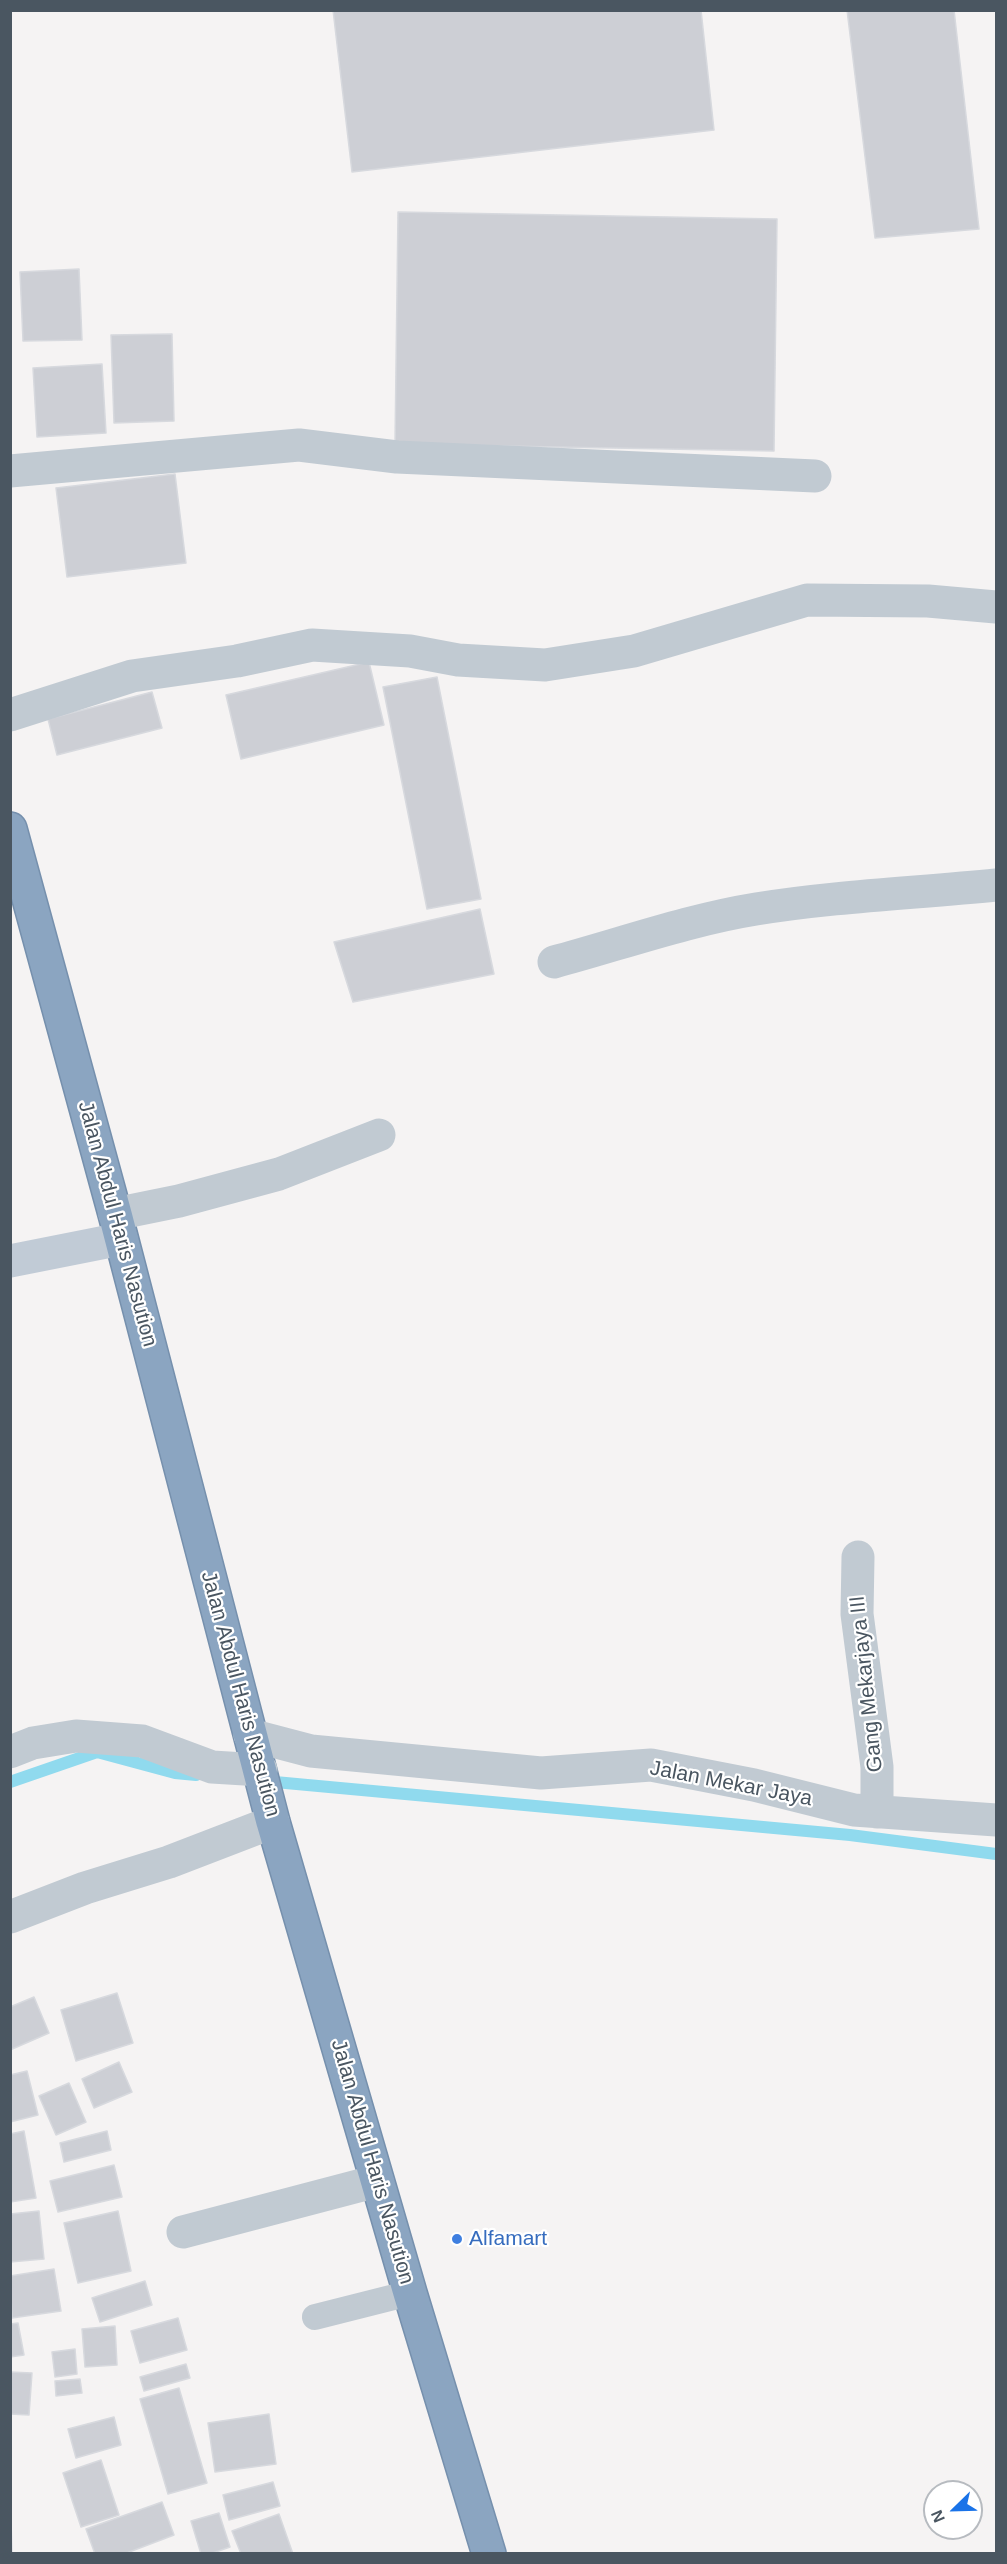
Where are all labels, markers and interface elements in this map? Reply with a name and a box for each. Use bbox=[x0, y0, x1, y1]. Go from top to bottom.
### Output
street label: Jalan Abdul Haris Nasution bbox=[72, 1098, 162, 1350]
street label: Jalan Abdul Haris Nasution bbox=[195, 1568, 285, 1820]
street label: Gang Mekarjaya III bbox=[845, 1594, 889, 1774]
street label: Jalan Mekar Jaya bbox=[648, 1756, 814, 1812]
street label: Jalan Abdul Haris Nasution bbox=[325, 2037, 419, 2287]
place label: Alfamart bbox=[469, 2226, 547, 2252]
marker: Alfamart bbox=[450, 2232, 464, 2246]
north arrow bbox=[923, 2480, 983, 2540]
text: N bbox=[928, 2508, 948, 2525]

